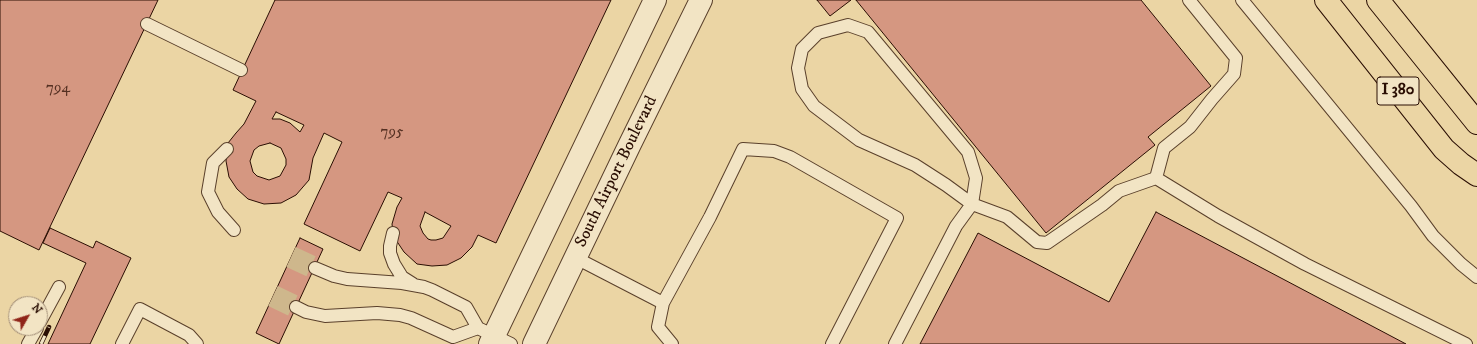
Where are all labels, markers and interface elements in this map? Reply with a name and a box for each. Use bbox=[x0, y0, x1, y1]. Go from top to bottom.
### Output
road number: I 380 bbox=[1377, 77, 1419, 105]
house number: 794 bbox=[46, 80, 70, 98]
street label: South Airport Boulevard bbox=[571, 93, 663, 251]
house number: 795 bbox=[381, 124, 403, 142]
north arrow bbox=[8, 296, 48, 336]
text: N bbox=[28, 301, 45, 317]

